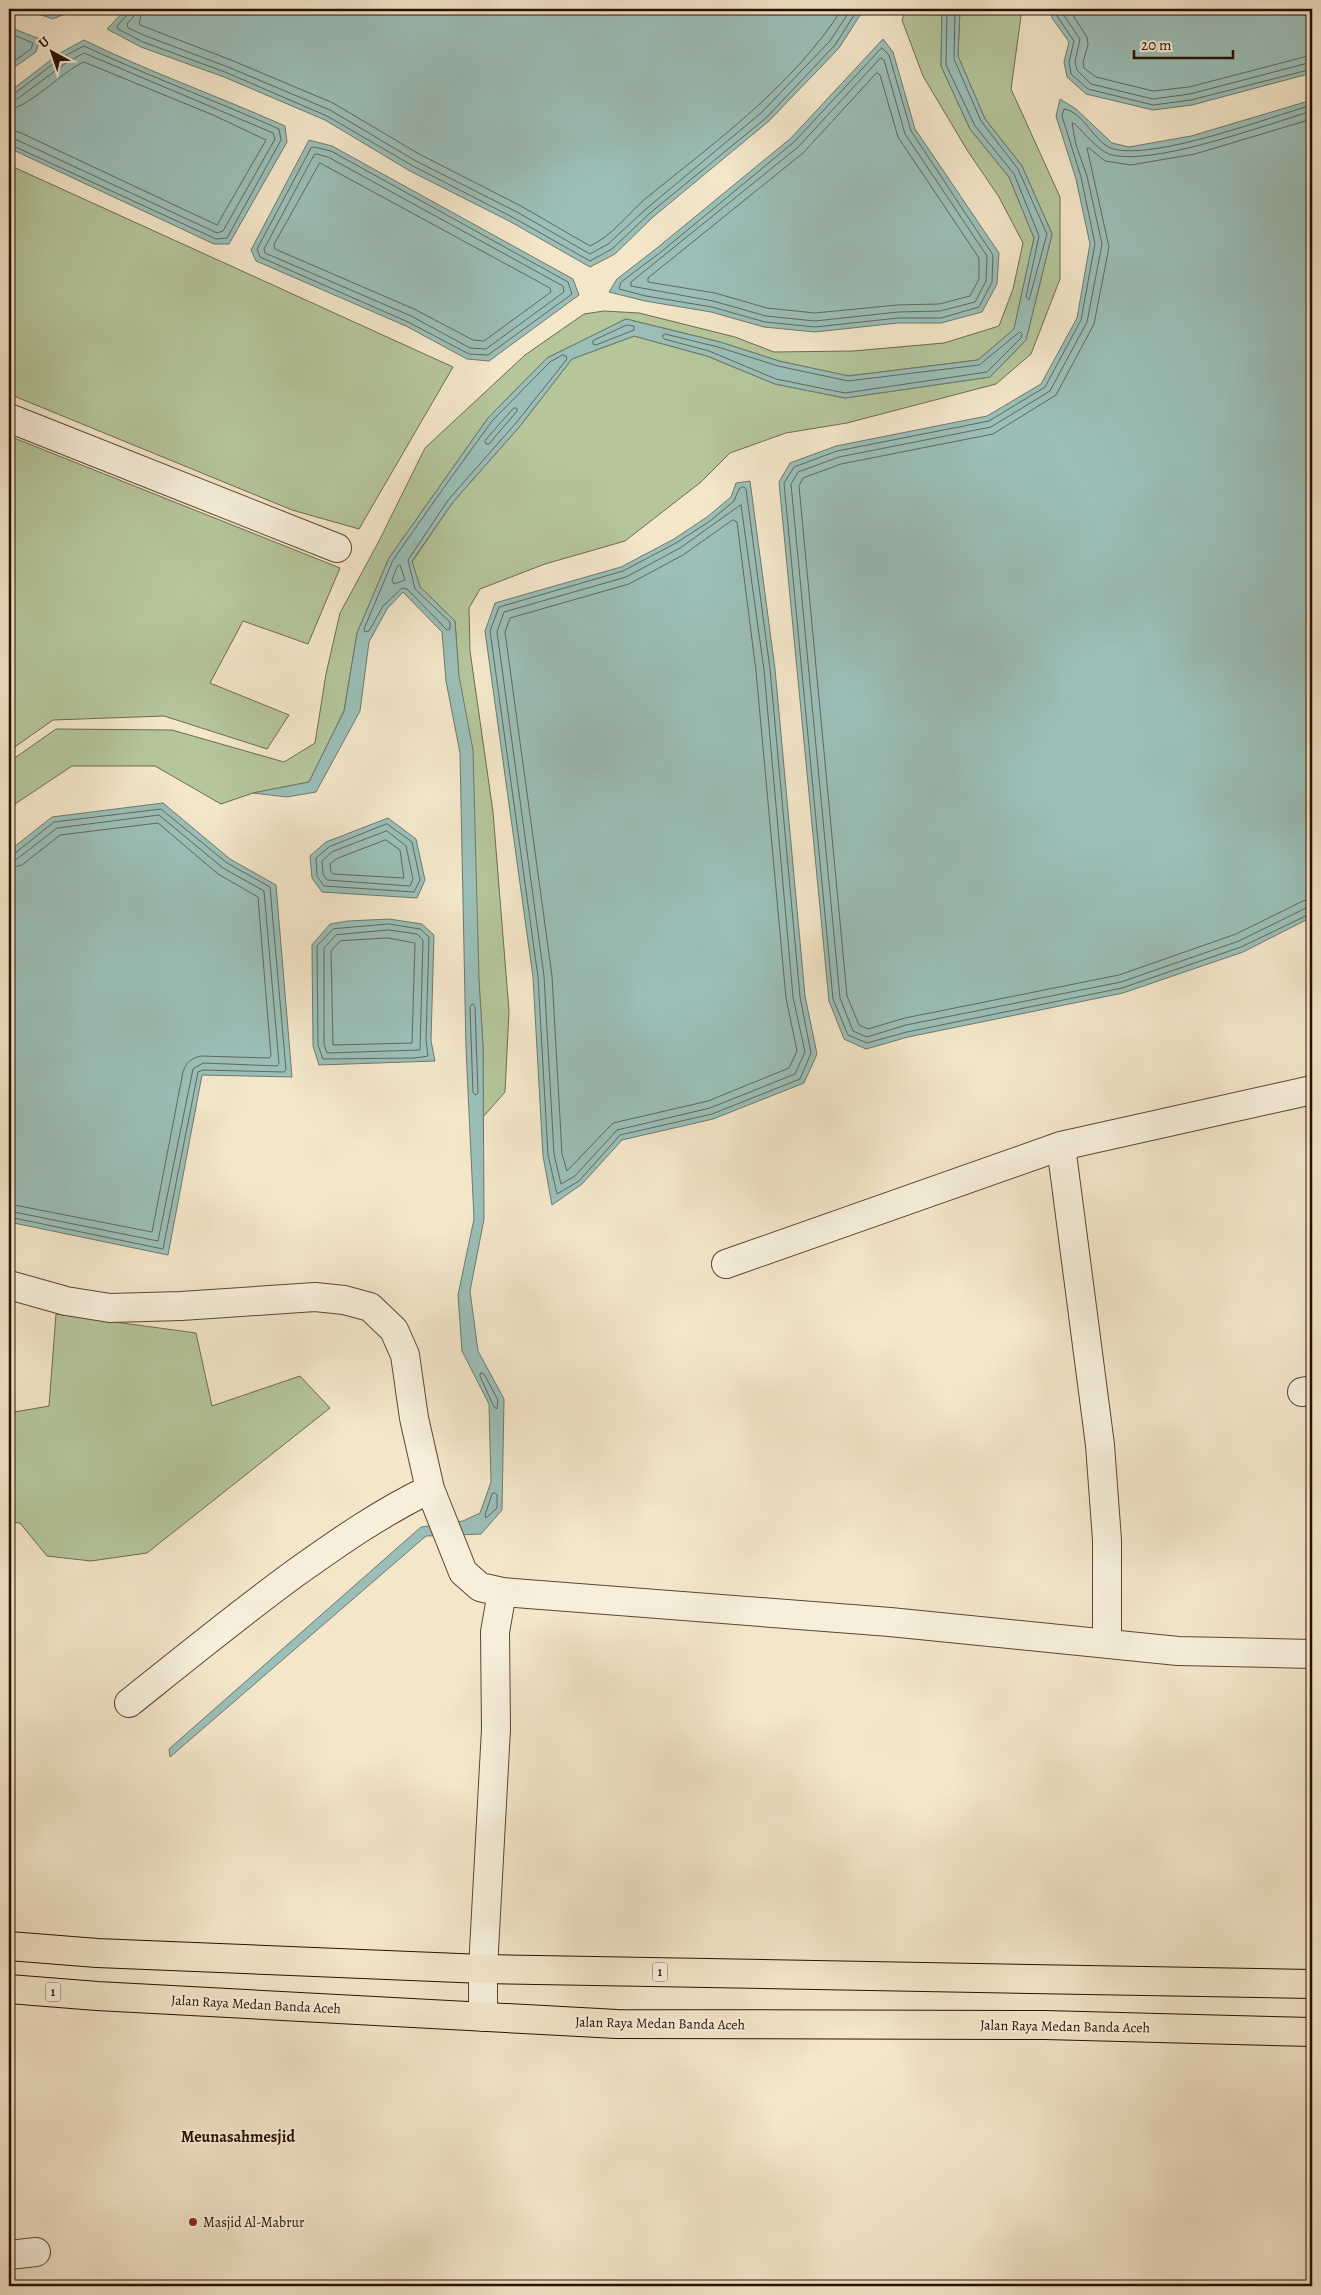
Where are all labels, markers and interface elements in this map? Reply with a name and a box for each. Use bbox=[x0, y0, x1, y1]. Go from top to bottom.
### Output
north arrow bbox=[28, 28, 78, 78]
scale bar bbox=[1134, 28, 1232, 60]
text: U bbox=[34, 32, 54, 53]
text: 20 m bbox=[1141, 35, 1172, 55]
road number: 1 bbox=[652, 1962, 668, 1981]
road number: 1 bbox=[46, 1982, 60, 2001]
street label: Jalan Raya Medan Banda Aceh bbox=[171, 1991, 342, 2018]
street label: Jalan Raya Medan Banda Aceh bbox=[575, 2013, 746, 2034]
street label: Jalan Raya Medan Banda Aceh bbox=[980, 2016, 1151, 2037]
district label: Meunasahmesjid bbox=[181, 2126, 295, 2148]
place label: Masjid Al-Mabrur bbox=[203, 2213, 305, 2232]
marker: Masjid Al-Mabrur bbox=[187, 2216, 199, 2228]

